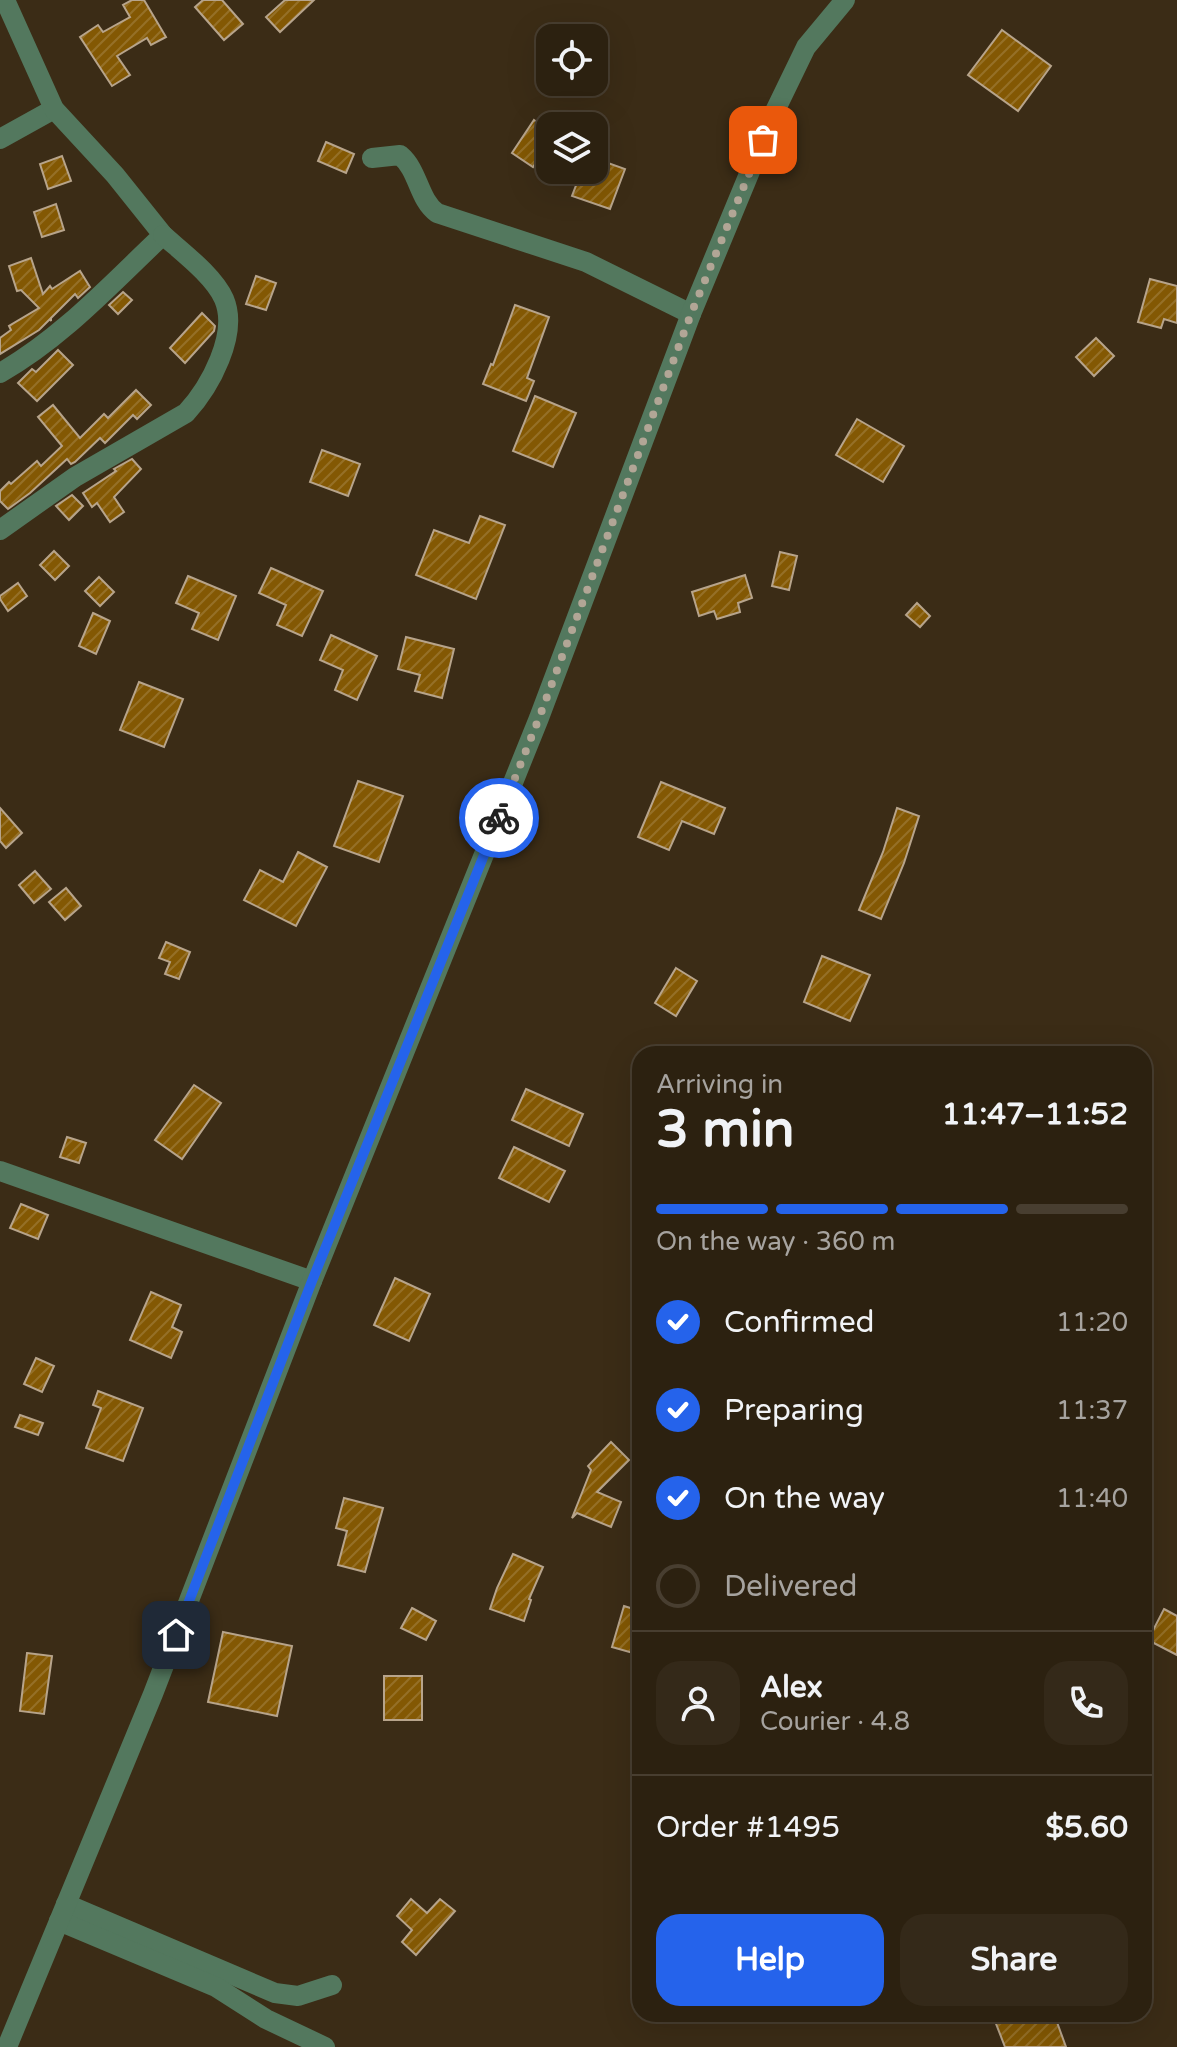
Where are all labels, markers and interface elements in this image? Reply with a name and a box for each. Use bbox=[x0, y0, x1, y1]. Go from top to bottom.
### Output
map controls bbox=[536, 24, 608, 184]
button: locate bbox=[536, 24, 608, 96]
pin bbox=[729, 106, 797, 174]
button: layers bbox=[536, 112, 608, 184]
icon: bag bbox=[741, 118, 785, 162]
courier bbox=[459, 778, 539, 858]
icon: bike bbox=[477, 796, 521, 840]
text: Arriving in bbox=[656, 1069, 783, 1100]
text: 11:47–11:52 bbox=[942, 1096, 1128, 1133]
text: 3 min bbox=[656, 1098, 795, 1161]
text: On the way · 360 m bbox=[656, 1226, 895, 1257]
icon: check bbox=[656, 1300, 700, 1344]
text: Confirmed bbox=[724, 1304, 875, 1341]
text: 11:20 bbox=[1056, 1307, 1128, 1338]
icon: check bbox=[656, 1388, 700, 1432]
text: Preparing bbox=[724, 1392, 864, 1429]
text: 11:37 bbox=[1056, 1395, 1128, 1426]
icon: check bbox=[656, 1476, 700, 1520]
text: On the way bbox=[724, 1480, 885, 1517]
text: 11:40 bbox=[1056, 1483, 1128, 1514]
text: Delivered bbox=[724, 1568, 858, 1605]
pin bbox=[142, 1601, 210, 1669]
icon: home bbox=[154, 1613, 198, 1657]
button: person bbox=[656, 1661, 740, 1745]
button: phone bbox=[1044, 1661, 1128, 1745]
text: Alex bbox=[760, 1669, 823, 1706]
text: Courier · 4.8 bbox=[760, 1706, 910, 1737]
text: Order #1495 bbox=[656, 1809, 840, 1846]
text: $5.60 bbox=[1046, 1809, 1128, 1846]
button: Help bbox=[656, 1914, 884, 2006]
button: Share bbox=[900, 1914, 1128, 2006]

